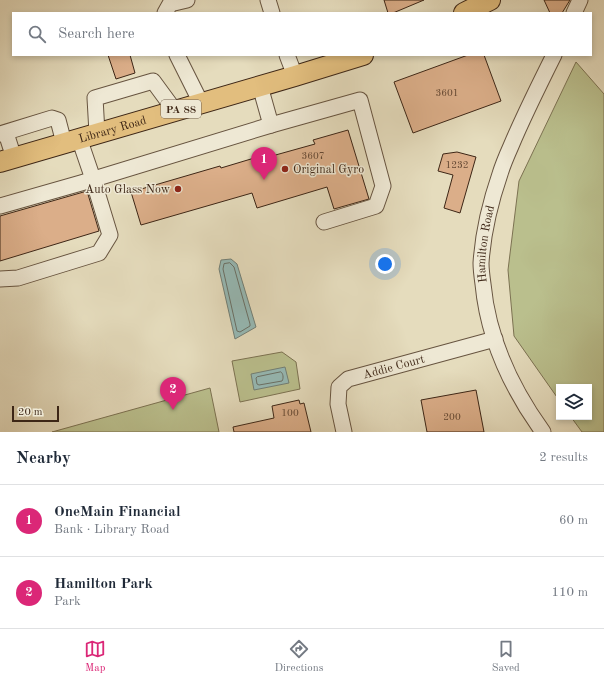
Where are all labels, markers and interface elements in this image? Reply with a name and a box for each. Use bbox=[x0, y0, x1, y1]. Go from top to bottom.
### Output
search box bbox=[12, 12, 592, 56]
icon: search bbox=[26, 23, 48, 45]
text: Search here bbox=[58, 27, 135, 42]
house number: 3601 bbox=[435, 88, 459, 98]
road number: PA 88 bbox=[161, 100, 201, 118]
street label: Library Road bbox=[77, 115, 148, 146]
pin: 1 bbox=[251, 147, 277, 180]
house number: 3607 bbox=[301, 151, 325, 161]
house number: 1232 bbox=[445, 160, 469, 170]
marker: Original Gyro bbox=[280, 164, 290, 174]
place label: Original Gyro bbox=[293, 164, 364, 176]
place label: Auto Glass Now bbox=[85, 184, 171, 196]
marker: Auto Glass Now bbox=[173, 184, 183, 194]
street label: Hamilton Road bbox=[476, 204, 497, 283]
your location bbox=[375, 254, 395, 274]
street label: Addie Court bbox=[362, 353, 426, 382]
pin: 2 bbox=[160, 377, 186, 410]
map controls bbox=[556, 384, 592, 420]
button: layers bbox=[556, 384, 592, 420]
scale bar bbox=[12, 404, 59, 423]
text: 20 m bbox=[18, 407, 43, 418]
house number: 100 bbox=[281, 408, 299, 418]
house number: 200 bbox=[443, 412, 461, 422]
text: Nearby bbox=[16, 450, 71, 467]
text: 2 results bbox=[539, 451, 588, 464]
text: OneMain Financial bbox=[54, 505, 181, 520]
text: 1 bbox=[25, 514, 33, 527]
text: 60 m bbox=[559, 514, 588, 527]
text: Bank · Library Road bbox=[54, 523, 170, 536]
text: Hamilton Park bbox=[54, 577, 153, 592]
text: 2 bbox=[25, 586, 33, 599]
text: 110 m bbox=[551, 586, 588, 599]
text: Park bbox=[54, 595, 81, 608]
tab: Map bbox=[84, 638, 106, 676]
tab: Directions bbox=[275, 638, 323, 676]
tab: Saved bbox=[492, 638, 520, 676]

